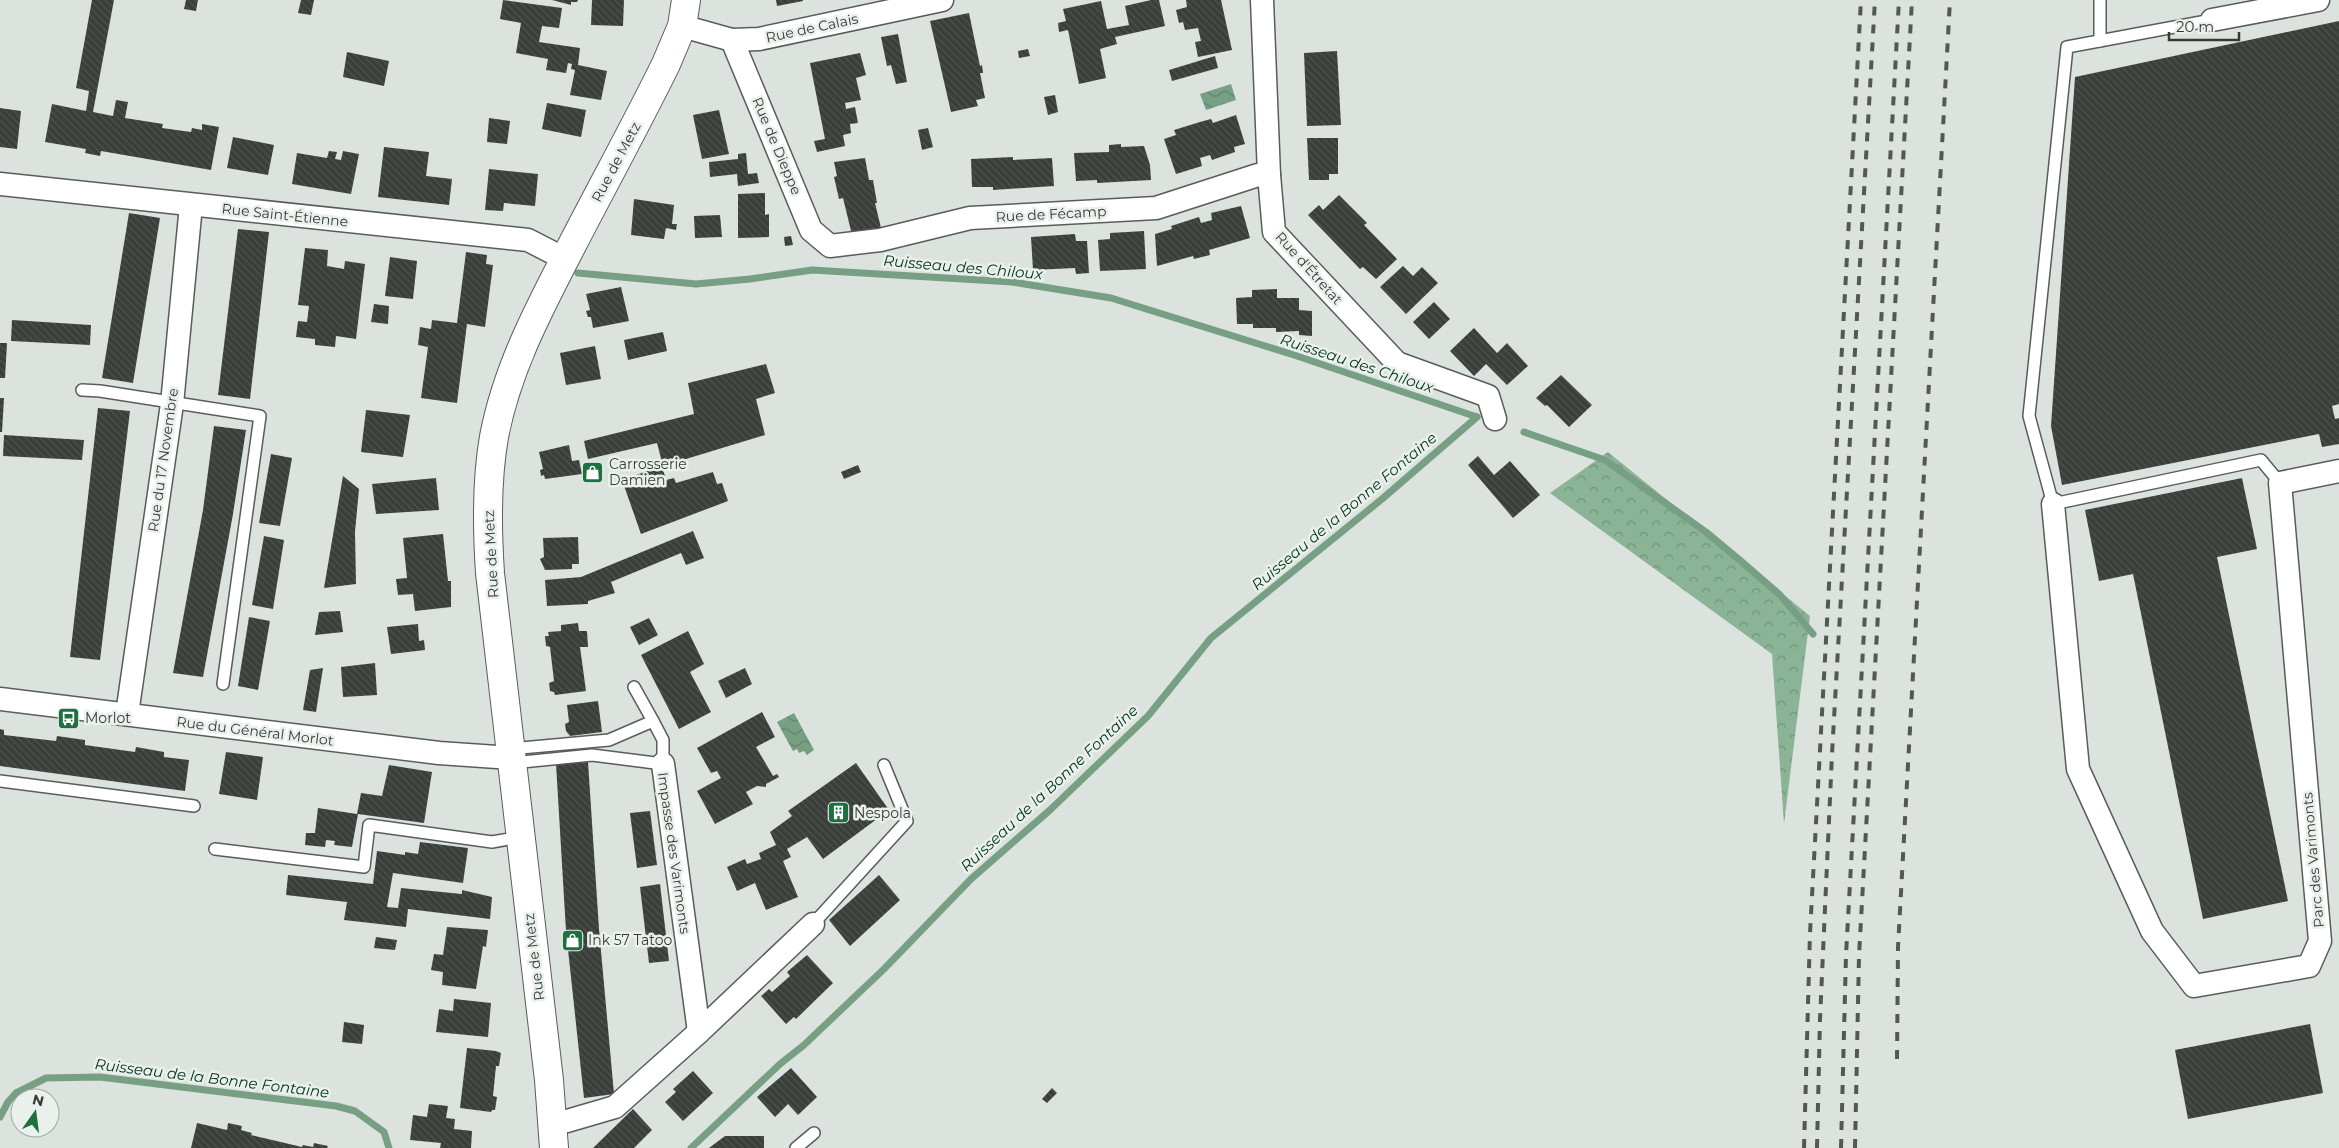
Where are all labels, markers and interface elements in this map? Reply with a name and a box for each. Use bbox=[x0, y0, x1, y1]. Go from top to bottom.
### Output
street label: Rue de Calais bbox=[764, 9, 860, 47]
scale bar bbox=[2169, 10, 2239, 42]
text: 20 m bbox=[2176, 17, 2214, 36]
street label: Rue de Dieppe bbox=[748, 94, 806, 198]
street label: Rue de Metz bbox=[587, 119, 645, 205]
street label: Rue Saint-Étienne bbox=[221, 199, 349, 231]
street label: Rue de Fécamp bbox=[995, 202, 1107, 226]
street label: Rue d'Étretat bbox=[1272, 228, 1347, 308]
water label: Ruisseau des Chiloux bbox=[883, 251, 1044, 284]
water label: Ruisseau des Chiloux bbox=[1278, 329, 1437, 397]
street label: Rue du 17 Novembre bbox=[144, 387, 182, 533]
water label: Ruisseau de la Bonne Fontaine bbox=[1247, 428, 1441, 594]
place label: Carrosserie Damien bbox=[609, 455, 687, 489]
shop icon: Carrosserie Damien bbox=[581, 460, 605, 484]
street label: Rue de Metz bbox=[480, 510, 502, 598]
water label: Ruisseau de la Bonne Fontaine bbox=[956, 701, 1142, 875]
bus stop icon: Morlot bbox=[57, 706, 81, 730]
place label: Morlot bbox=[85, 709, 131, 727]
street label: Rue du Général Morlot bbox=[175, 712, 335, 750]
street label: Impasse des Varimonts bbox=[654, 771, 694, 935]
street label: Parc des Varimonts bbox=[2298, 791, 2328, 928]
building icon: Nespola bbox=[826, 801, 850, 825]
place label: Nespola bbox=[854, 804, 911, 822]
street label: Rue de Metz bbox=[520, 912, 548, 1002]
shop icon: Ink 57 Tatoo bbox=[560, 928, 584, 952]
place label: Ink 57 Tatoo bbox=[588, 931, 672, 949]
water label: Ruisseau de la Bonne Fontaine bbox=[94, 1054, 330, 1102]
north arrow bbox=[10, 1088, 60, 1138]
text: N bbox=[30, 1090, 46, 1110]

